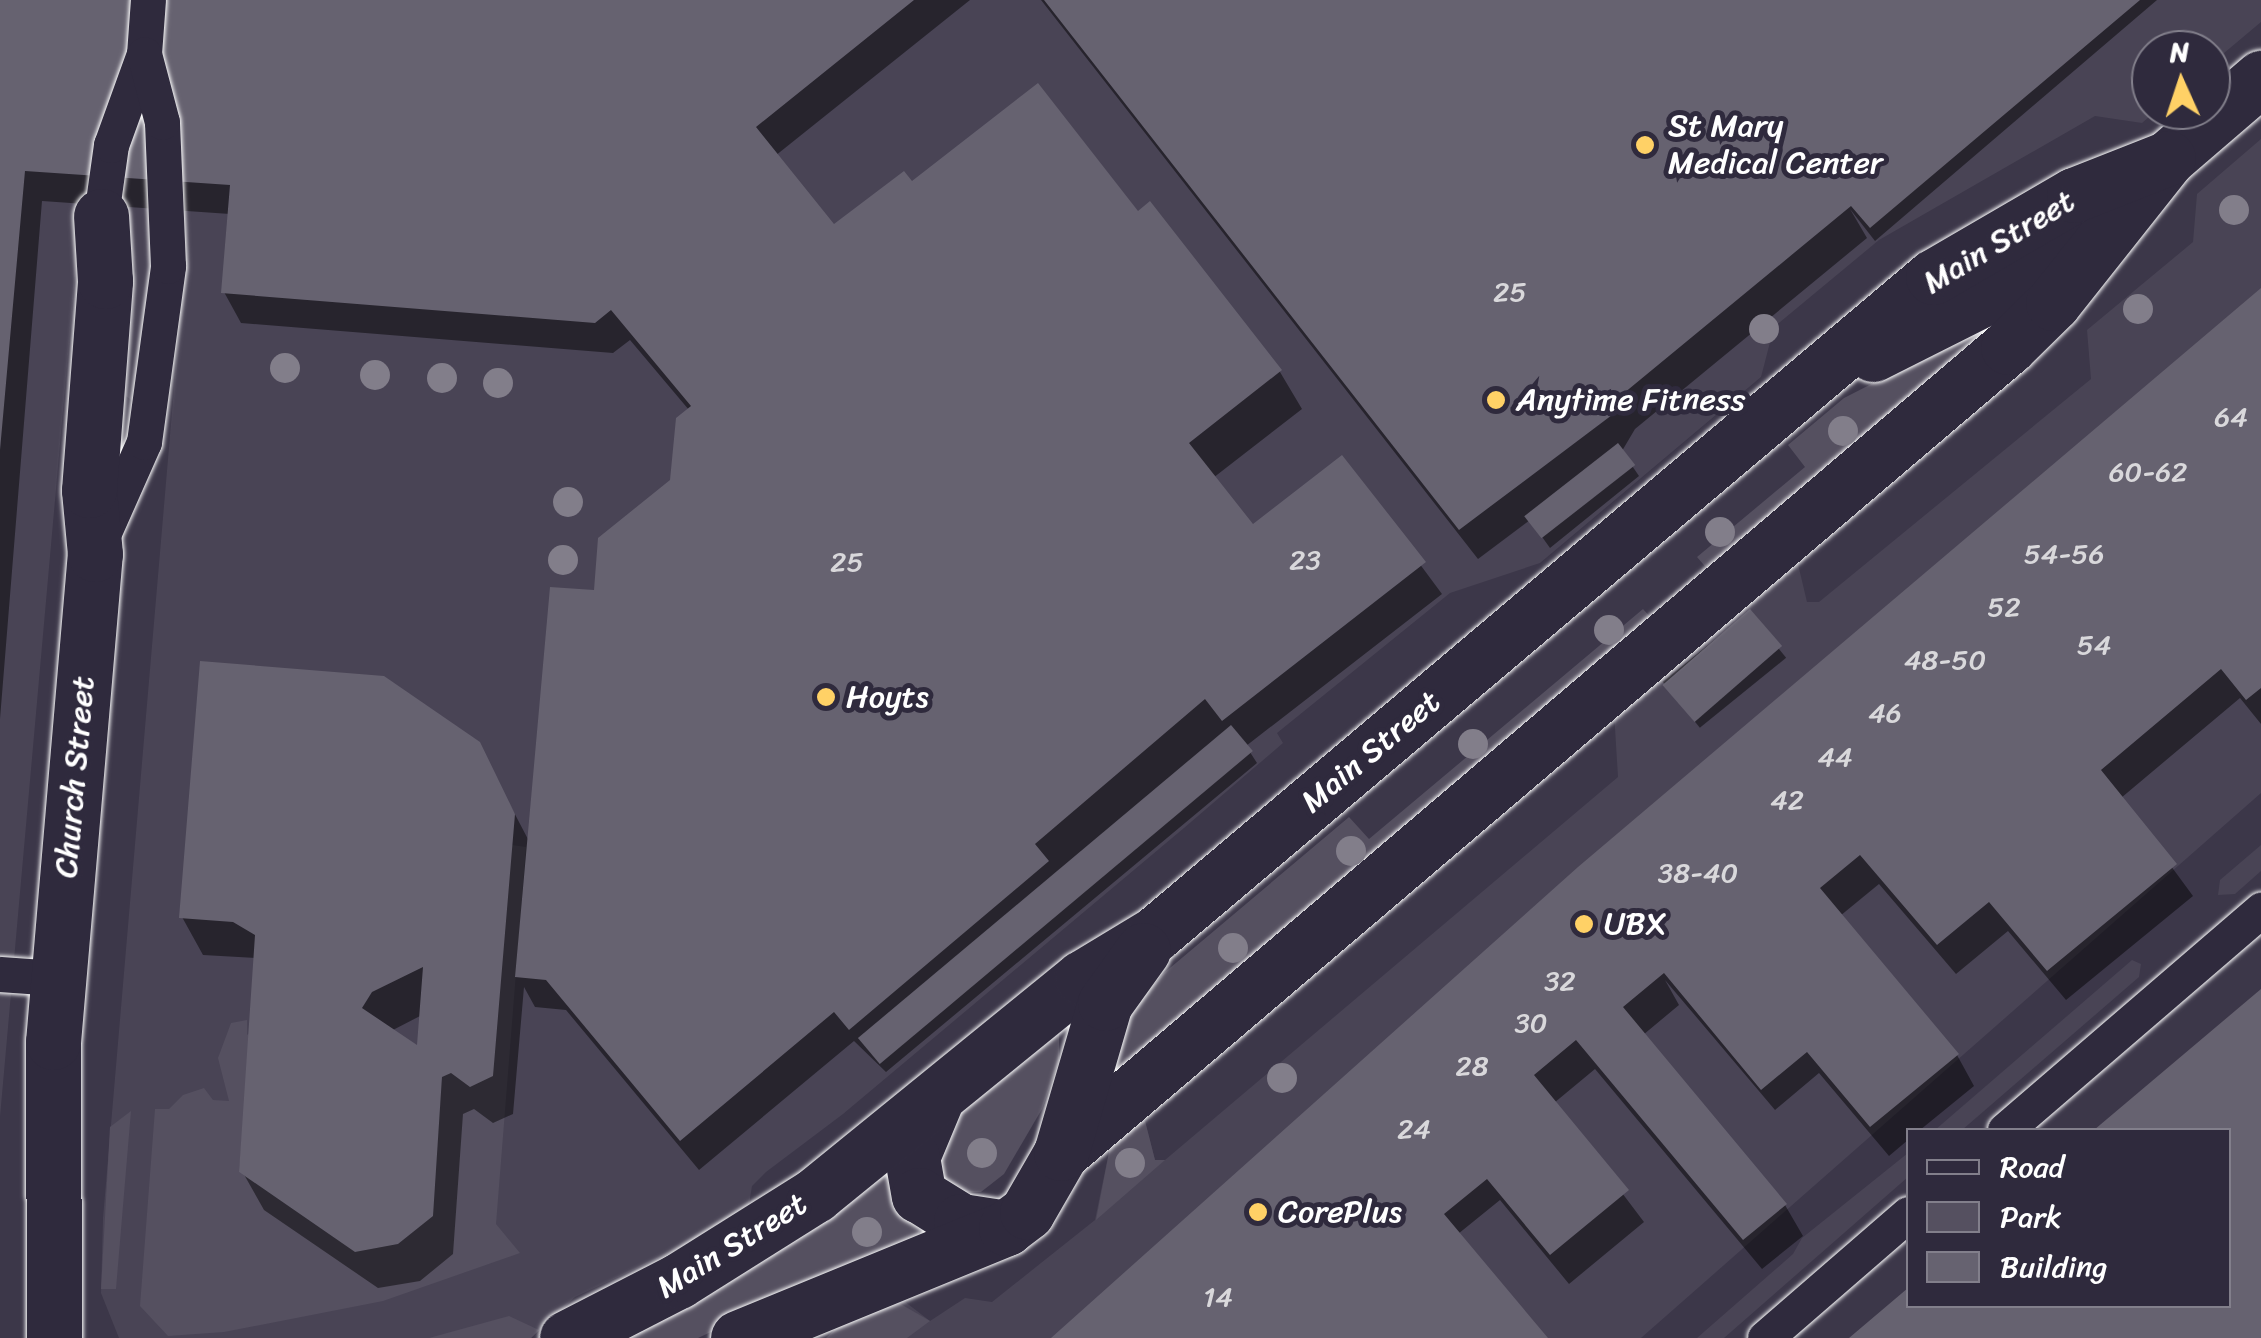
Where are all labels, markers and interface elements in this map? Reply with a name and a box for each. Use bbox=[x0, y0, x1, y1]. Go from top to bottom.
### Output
text: N bbox=[2169, 27, 2190, 77]
north arrow bbox=[2131, 30, 2231, 130]
place label: St Mary Medical Center bbox=[1668, 108, 1883, 183]
marker: St Mary Medical Center bbox=[1632, 132, 1658, 158]
street label: Main Street bbox=[1916, 182, 2082, 302]
house number: 25 bbox=[1493, 275, 1527, 309]
place label: Anytime Fitness bbox=[1516, 381, 1744, 419]
marker: Anytime Fitness bbox=[1485, 389, 1507, 411]
house number: 64 bbox=[2214, 400, 2248, 434]
house number: 60-62 bbox=[2109, 455, 2187, 489]
house number: 54-56 bbox=[2024, 537, 2104, 571]
house number: 23 bbox=[1289, 543, 1321, 577]
house number: 25 bbox=[830, 545, 864, 579]
house number: 52 bbox=[1987, 590, 2021, 624]
house number: 54 bbox=[2077, 628, 2111, 662]
house number: 48-50 bbox=[1904, 643, 1986, 677]
street label: Church Street bbox=[47, 675, 103, 879]
place label: Hoyts bbox=[846, 678, 929, 716]
street label: Main Street bbox=[1294, 683, 1448, 821]
marker: Hoyts bbox=[815, 686, 837, 708]
house number: 46 bbox=[1868, 696, 1902, 730]
house number: 44 bbox=[1818, 740, 1852, 774]
house number: 42 bbox=[1770, 783, 1804, 817]
house number: 38-40 bbox=[1658, 856, 1738, 890]
place label: UBX bbox=[1604, 905, 1666, 943]
marker: UBX bbox=[1573, 913, 1595, 935]
house number: 32 bbox=[1544, 964, 1576, 998]
house number: 30 bbox=[1514, 1006, 1548, 1040]
house number: 28 bbox=[1455, 1049, 1489, 1083]
house number: 24 bbox=[1397, 1112, 1431, 1146]
legend bbox=[1906, 1128, 2231, 1308]
text: Road bbox=[2000, 1140, 2064, 1194]
street label: Main Street bbox=[650, 1185, 814, 1307]
text: Park bbox=[2000, 1190, 2062, 1244]
place label: CorePlus bbox=[1278, 1193, 1402, 1231]
marker: CorePlus bbox=[1247, 1201, 1269, 1223]
text: Building bbox=[2000, 1240, 2107, 1294]
house number: 14 bbox=[1203, 1280, 1233, 1314]

